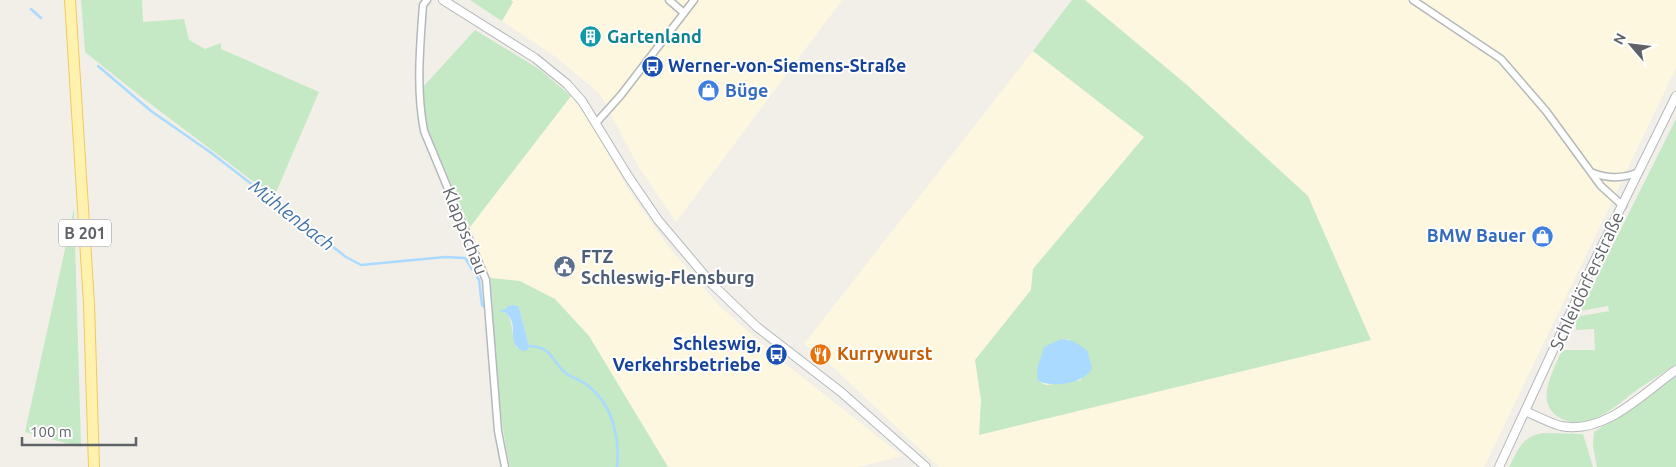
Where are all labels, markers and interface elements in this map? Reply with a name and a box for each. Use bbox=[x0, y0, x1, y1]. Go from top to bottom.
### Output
north arrow bbox=[1606, 20, 1656, 70]
building icon: Gartenland bbox=[579, 25, 603, 49]
place label: Gartenland bbox=[607, 26, 702, 46]
text: N bbox=[1610, 31, 1629, 47]
bus stop icon: Werner-von-Siemens-Straße bbox=[640, 54, 664, 78]
place label: Werner-von-Siemens-Straße bbox=[668, 55, 906, 75]
shop icon: Büge bbox=[697, 79, 721, 103]
place label: Büge bbox=[725, 80, 768, 100]
water label: Mühlenbach bbox=[245, 175, 339, 255]
street label: Klappschau bbox=[439, 184, 492, 277]
street label: Schleidörferstraße bbox=[1545, 208, 1627, 353]
road number: B 201 bbox=[59, 220, 111, 247]
shop icon: BMW Bauer bbox=[1530, 224, 1554, 248]
place label: BMW Bauer bbox=[1427, 225, 1527, 245]
place label: FTZ Schleswig-Flensburg bbox=[581, 246, 755, 287]
public building icon: FTZ Schleswig-Flensburg bbox=[553, 255, 577, 279]
place label: Schleswig, Verkehrsbetriebe bbox=[612, 333, 761, 374]
bus stop icon: Schleswig, Verkehrsbetriebe bbox=[765, 342, 789, 366]
restaurant icon: Kurrywurst bbox=[809, 342, 833, 366]
place label: Kurrywurst bbox=[837, 343, 933, 363]
scale bar bbox=[22, 414, 136, 446]
text: 100 m bbox=[30, 423, 72, 440]

